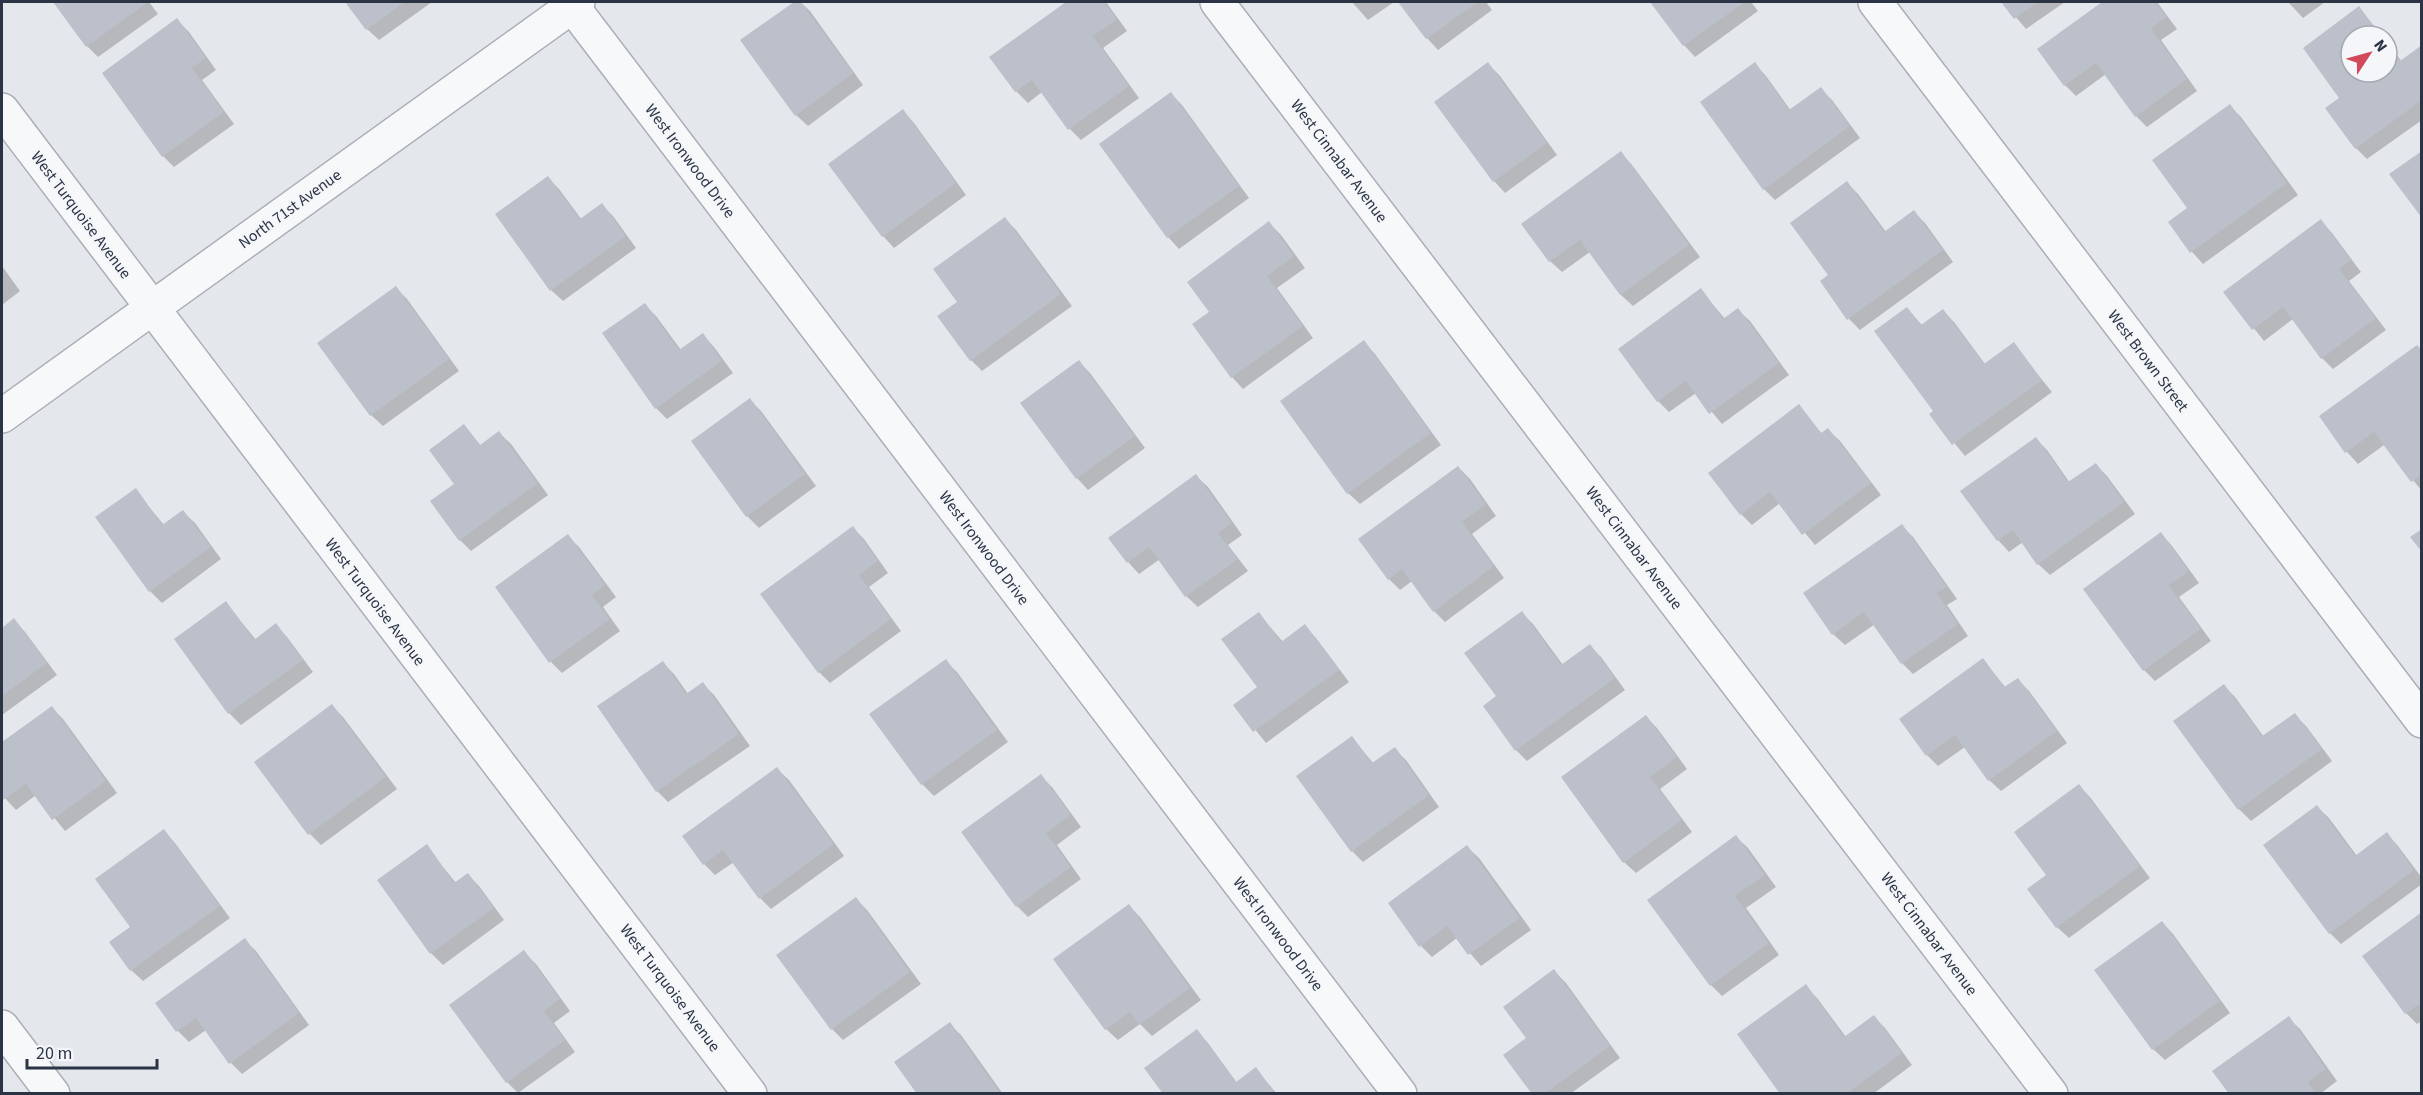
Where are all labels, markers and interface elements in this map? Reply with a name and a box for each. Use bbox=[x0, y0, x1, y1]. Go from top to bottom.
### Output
north arrow bbox=[2339, 24, 2399, 84]
text: N bbox=[2368, 35, 2392, 57]
street label: West Cinnabar Avenue bbox=[1285, 95, 1393, 227]
street label: West Ironwood Drive bbox=[640, 99, 740, 223]
street label: West Turquoise Avenue bbox=[26, 147, 136, 283]
street label: North 71st Avenue bbox=[234, 164, 346, 254]
street label: West Brown Street bbox=[2102, 305, 2194, 417]
street label: West Cinnabar Avenue bbox=[1580, 482, 1688, 614]
street label: West Ironwood Drive bbox=[934, 486, 1034, 610]
street label: West Turquoise Avenue bbox=[320, 534, 430, 670]
street label: West Cinnabar Avenue bbox=[1875, 868, 1983, 1000]
street label: West Ironwood Drive bbox=[1228, 872, 1328, 996]
street label: West Turquoise Avenue bbox=[615, 920, 725, 1056]
scale bar bbox=[27, 1032, 158, 1070]
text: 20 m bbox=[36, 1041, 72, 1066]

